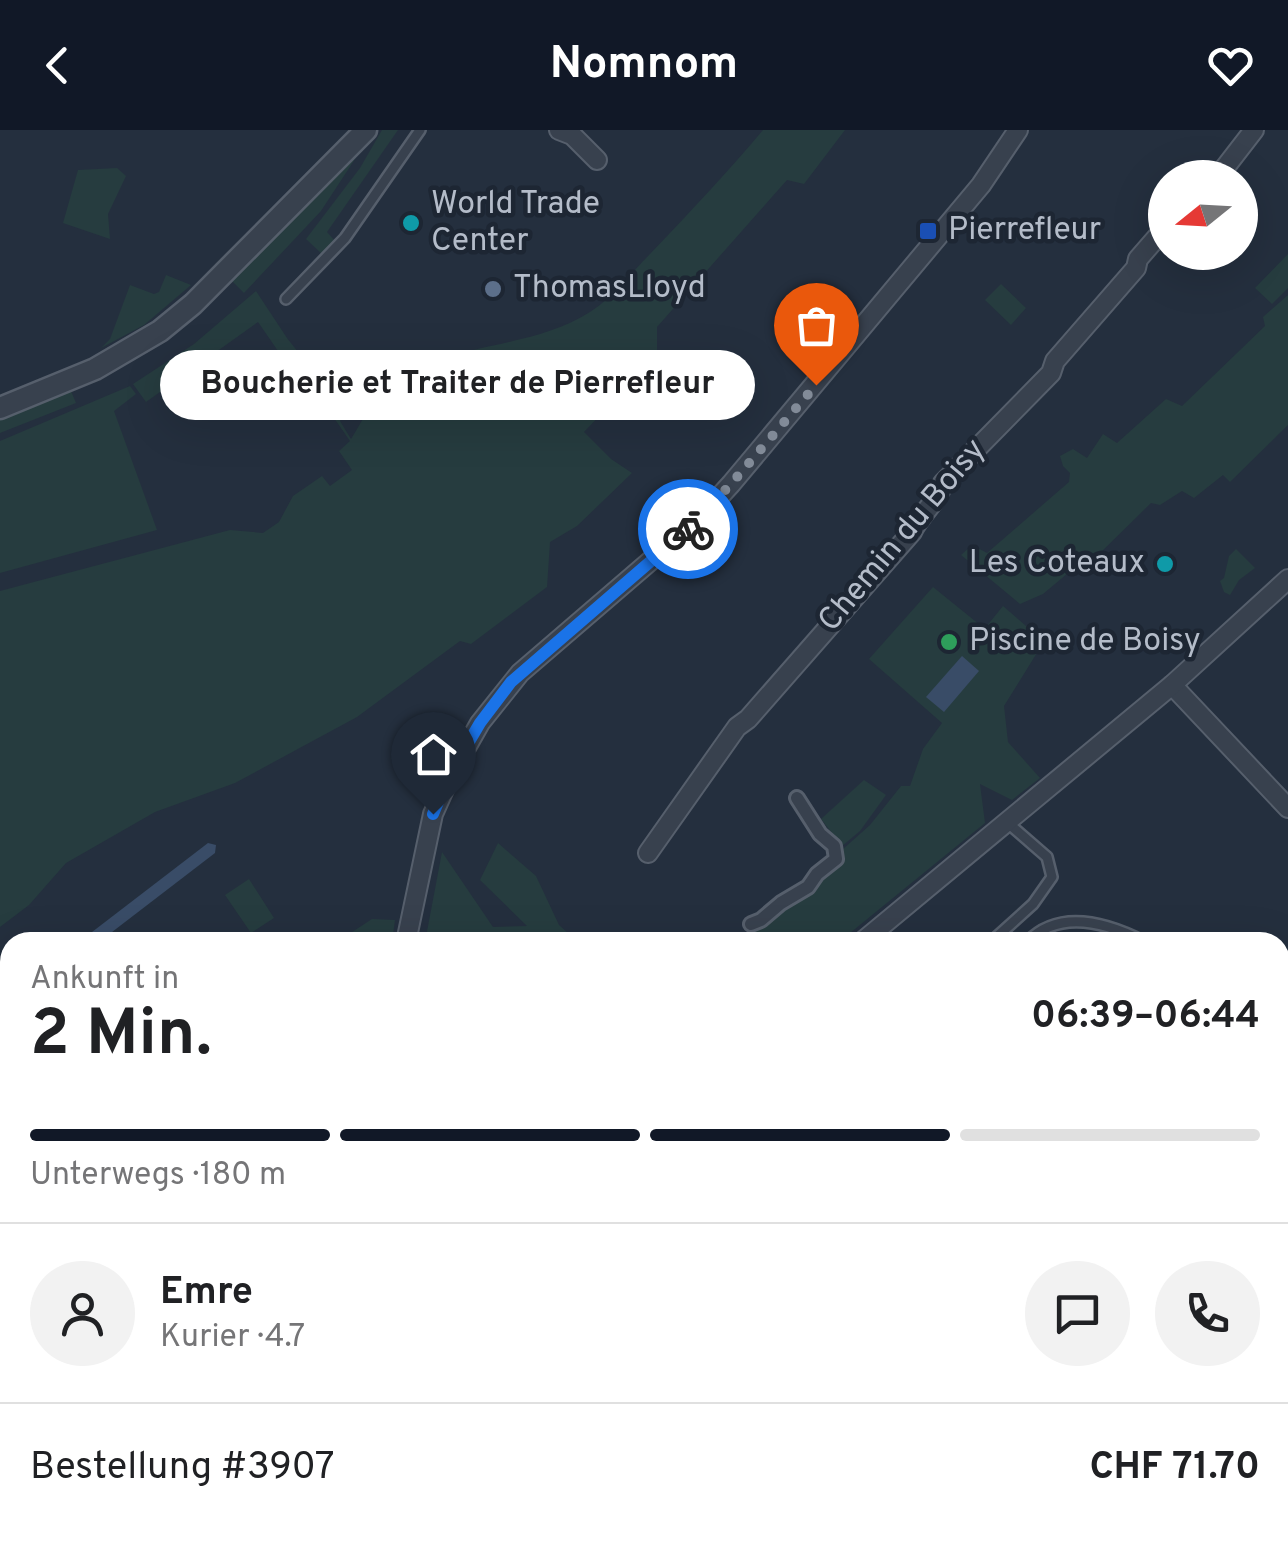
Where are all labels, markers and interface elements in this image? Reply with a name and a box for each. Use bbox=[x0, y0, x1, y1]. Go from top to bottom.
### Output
text: Nomnom bbox=[550, 37, 738, 94]
icon: back bbox=[30, 38, 85, 93]
icon: heart bbox=[1203, 38, 1258, 93]
north arrow bbox=[1148, 160, 1258, 270]
map controls bbox=[1148, 160, 1258, 270]
place label: World Trade Center bbox=[431, 185, 600, 262]
place label: Pierrefleur bbox=[948, 211, 1101, 251]
marker: World Trade Center bbox=[400, 212, 422, 234]
marker: Pierrefleur bbox=[917, 220, 939, 242]
place label: ThomasLloyd bbox=[513, 269, 706, 309]
marker: ThomasLloyd bbox=[482, 278, 504, 300]
pin bbox=[774, 283, 859, 386]
icon: bag bbox=[789, 298, 844, 353]
callout: Boucherie et Traiter de Pierrefleur bbox=[161, 350, 756, 420]
text: Boucherie et Traiter de Pierrefleur bbox=[201, 365, 714, 405]
street label: Chemin du Boisy bbox=[811, 431, 995, 641]
courier bbox=[638, 479, 738, 579]
icon: bike bbox=[661, 502, 716, 557]
place label: Les Coteaux bbox=[969, 544, 1145, 584]
marker: Les Coteaux bbox=[1154, 553, 1176, 575]
place label: Piscine de Boisy bbox=[969, 622, 1201, 662]
marker: Piscine de Boisy bbox=[938, 631, 960, 653]
pin bbox=[391, 712, 476, 815]
icon: home bbox=[406, 727, 461, 782]
text: Ankunft in bbox=[30, 960, 179, 1000]
text: 06:39–06:44 bbox=[1031, 993, 1260, 1042]
text: 2 Min. bbox=[30, 996, 212, 1078]
text: Unterwegs · 180 m bbox=[30, 1156, 286, 1196]
button: person bbox=[30, 1261, 135, 1366]
button: chat bbox=[1025, 1261, 1130, 1366]
button: phone bbox=[1155, 1261, 1260, 1366]
text: Emre bbox=[160, 1269, 253, 1318]
text: Kurier · 4.7 bbox=[160, 1318, 305, 1358]
text: Bestellung #3907 bbox=[30, 1444, 335, 1493]
text: CHF 71.70 bbox=[1089, 1444, 1260, 1493]

